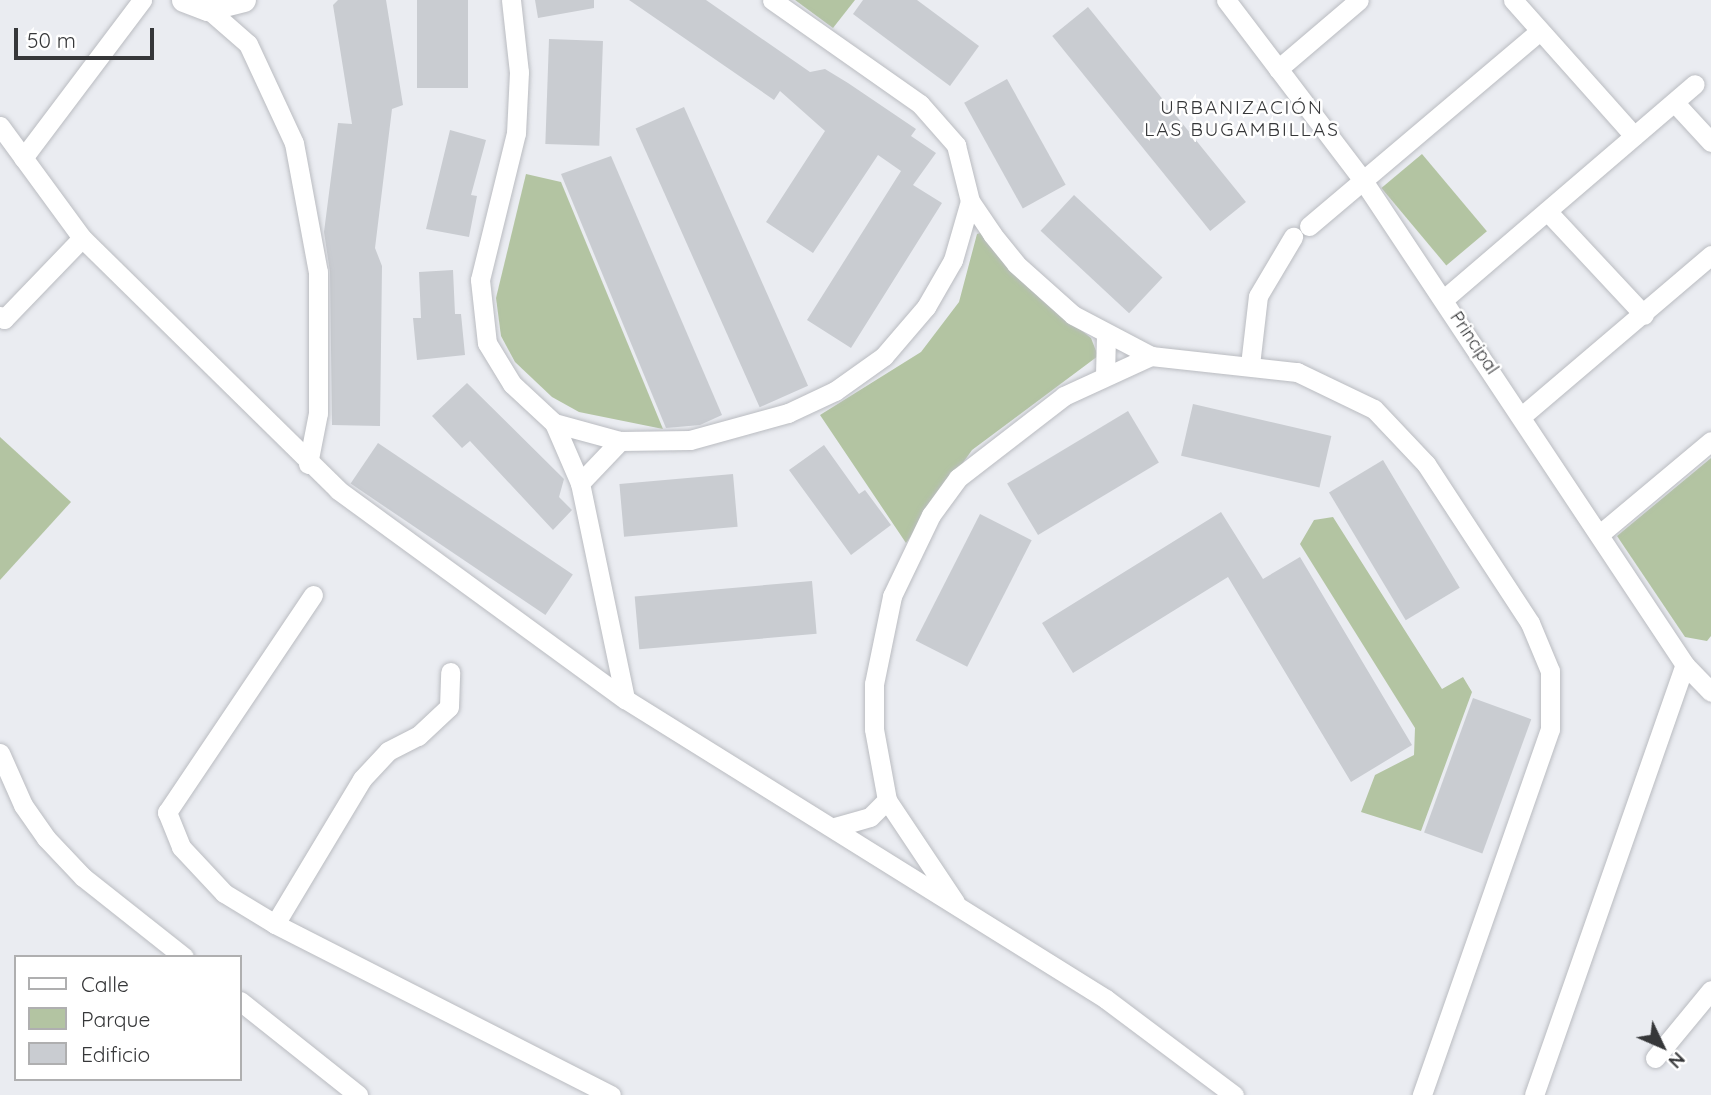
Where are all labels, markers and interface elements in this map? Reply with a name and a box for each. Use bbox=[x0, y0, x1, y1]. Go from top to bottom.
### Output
scale bar bbox=[18, 14, 158, 58]
text: 50 m bbox=[27, 27, 76, 53]
district label: URBANIZACIÓN LAS BUGAMBILLAS bbox=[1146, 97, 1338, 141]
street label: Principal bbox=[1445, 308, 1503, 378]
legend bbox=[14, 955, 242, 1081]
text: Calle bbox=[81, 971, 129, 997]
text: Parque bbox=[81, 1006, 150, 1032]
north arrow bbox=[1627, 1011, 1697, 1081]
text: Edificio bbox=[81, 1041, 150, 1067]
text: N bbox=[1664, 1047, 1691, 1074]

